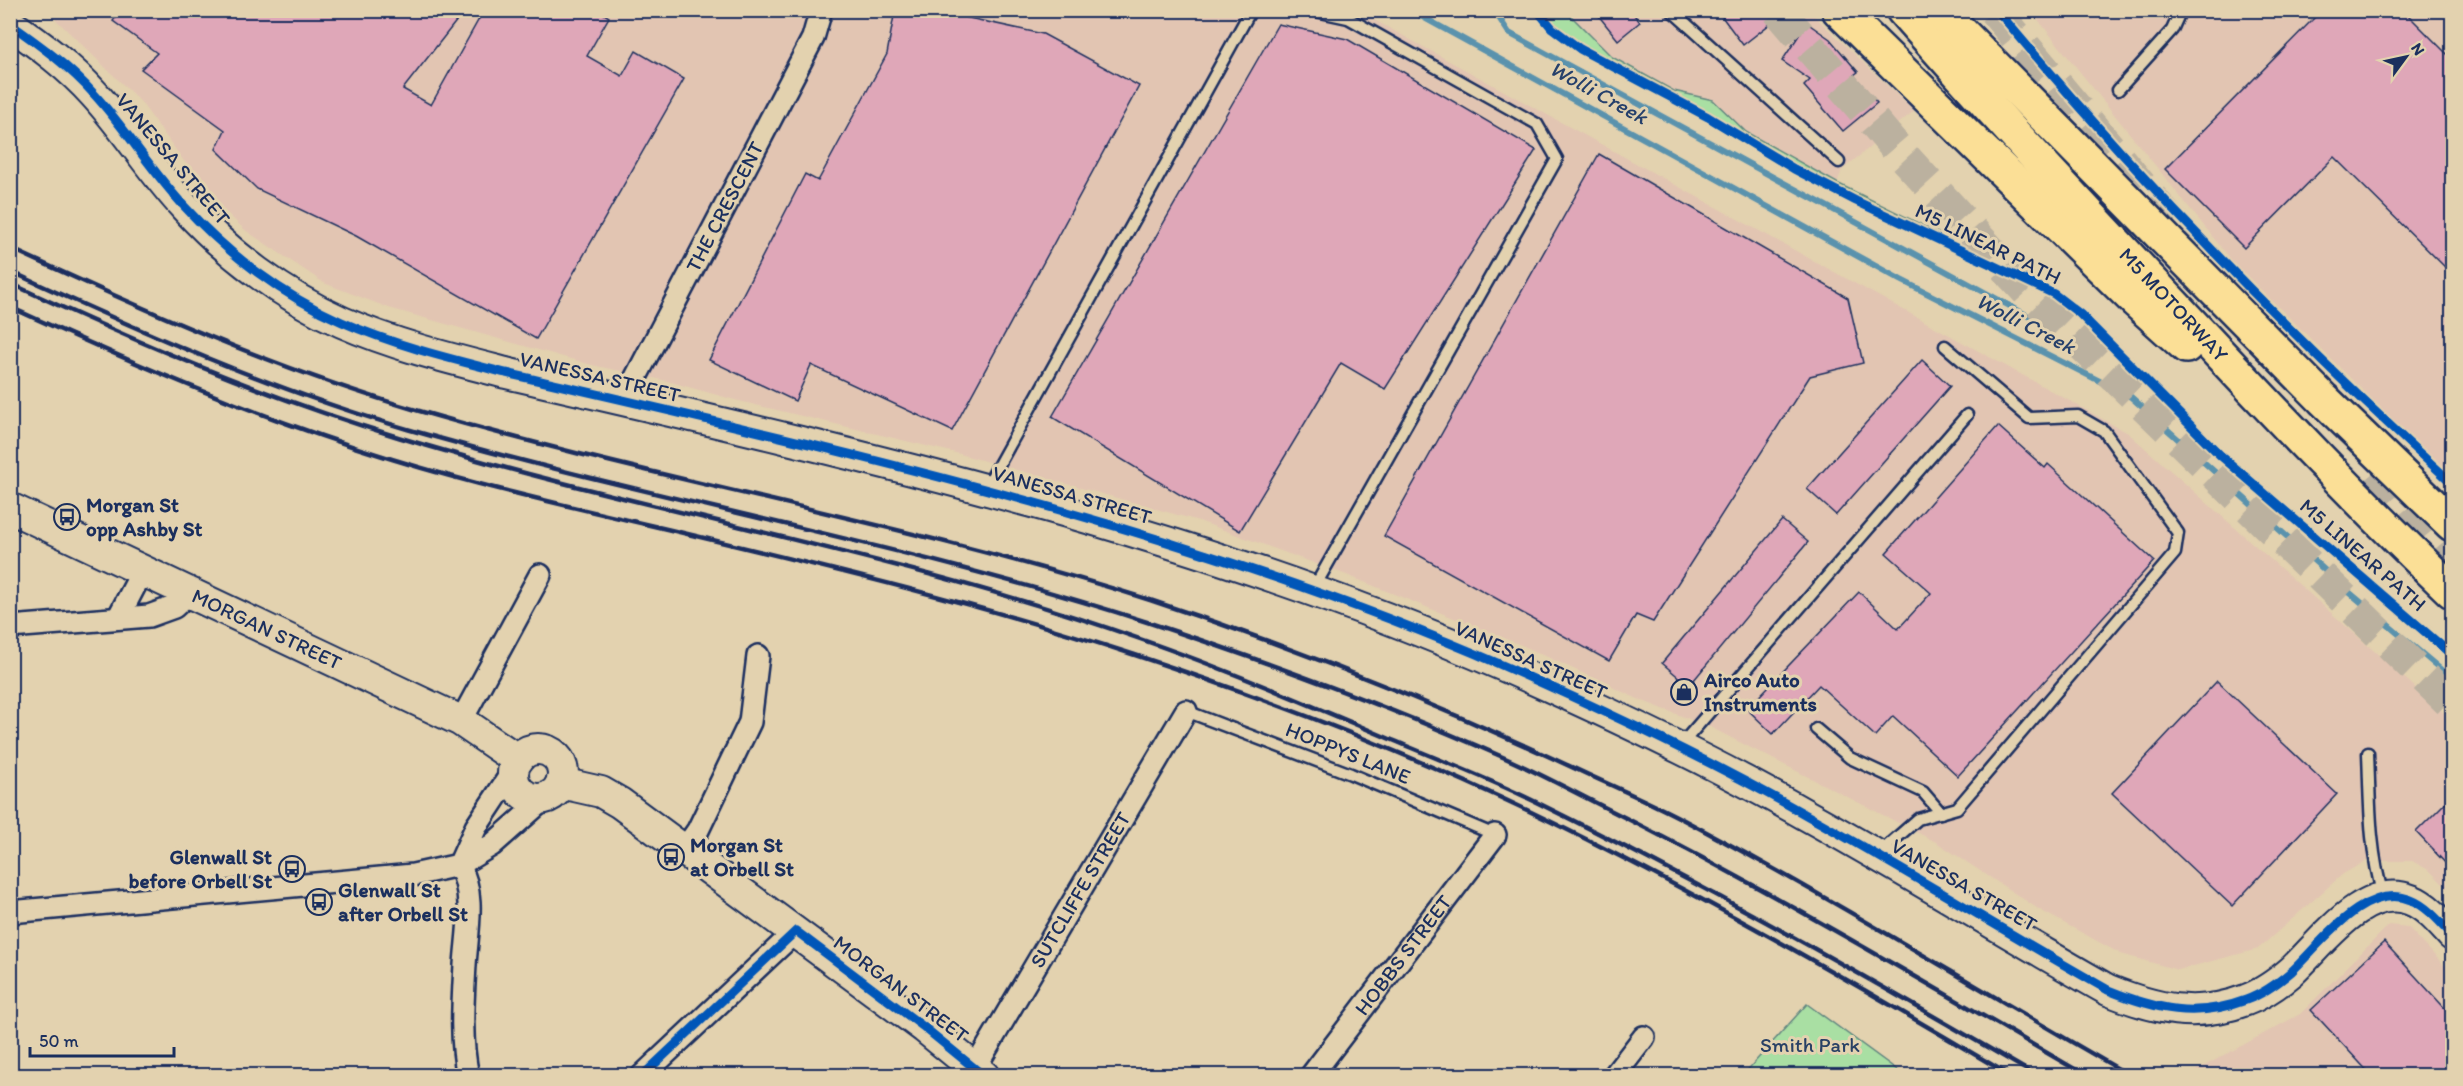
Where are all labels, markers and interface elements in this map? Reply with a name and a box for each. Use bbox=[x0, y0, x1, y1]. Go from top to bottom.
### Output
north arrow bbox=[2376, 27, 2436, 87]
text: N bbox=[2407, 39, 2429, 59]
water label: Wolli Creek bbox=[1545, 55, 1654, 131]
street label: VANESSA STREET bbox=[111, 88, 236, 230]
street label: THE CRESCENT bbox=[680, 137, 769, 276]
street label: M5 LINEAR PATH bbox=[1911, 197, 2065, 290]
street label: M5 MOTORWAY bbox=[2114, 242, 2233, 367]
water label: Wolli Creek bbox=[1972, 287, 2081, 361]
street label: VANESSA STREET bbox=[517, 346, 683, 407]
street label: VANESSA STREET bbox=[990, 460, 1155, 529]
place label: Morgan St opp Ashby St bbox=[86, 492, 203, 542]
street label: M5 LINEAR PATH bbox=[2295, 493, 2432, 616]
bus stop icon: Morgan St opp Ashby St bbox=[52, 502, 82, 532]
street label: MORGAN STREET bbox=[188, 583, 346, 675]
street label: VANESSA STREET bbox=[1451, 615, 1612, 704]
place label: Airco Auto Instruments bbox=[1703, 667, 1817, 716]
shop icon: Airco Auto Instruments bbox=[1669, 677, 1699, 707]
street label: HOPPYS LANE bbox=[1282, 716, 1415, 789]
street label: SUTCLIFFE STREET bbox=[1024, 807, 1136, 972]
place label: Morgan St at Orbell St bbox=[690, 832, 794, 881]
street label: VANESSA STREET bbox=[1887, 833, 2042, 937]
bus stop icon: Morgan St at Orbell St bbox=[656, 842, 686, 872]
place label: Glenwall St before Orbell St bbox=[129, 844, 272, 893]
bus stop icon: Glenwall St before Orbell St bbox=[277, 854, 307, 884]
place label: Glenwall St after Orbell St bbox=[338, 877, 468, 926]
bus stop icon: Glenwall St after Orbell St bbox=[304, 887, 334, 917]
street label: HOBBS STREET bbox=[1349, 890, 1457, 1020]
street label: MORGAN STREET bbox=[829, 930, 974, 1048]
scale bar bbox=[30, 1020, 174, 1058]
text: 50 m bbox=[39, 1030, 79, 1052]
park label: Smith Park bbox=[1760, 1032, 1860, 1057]

